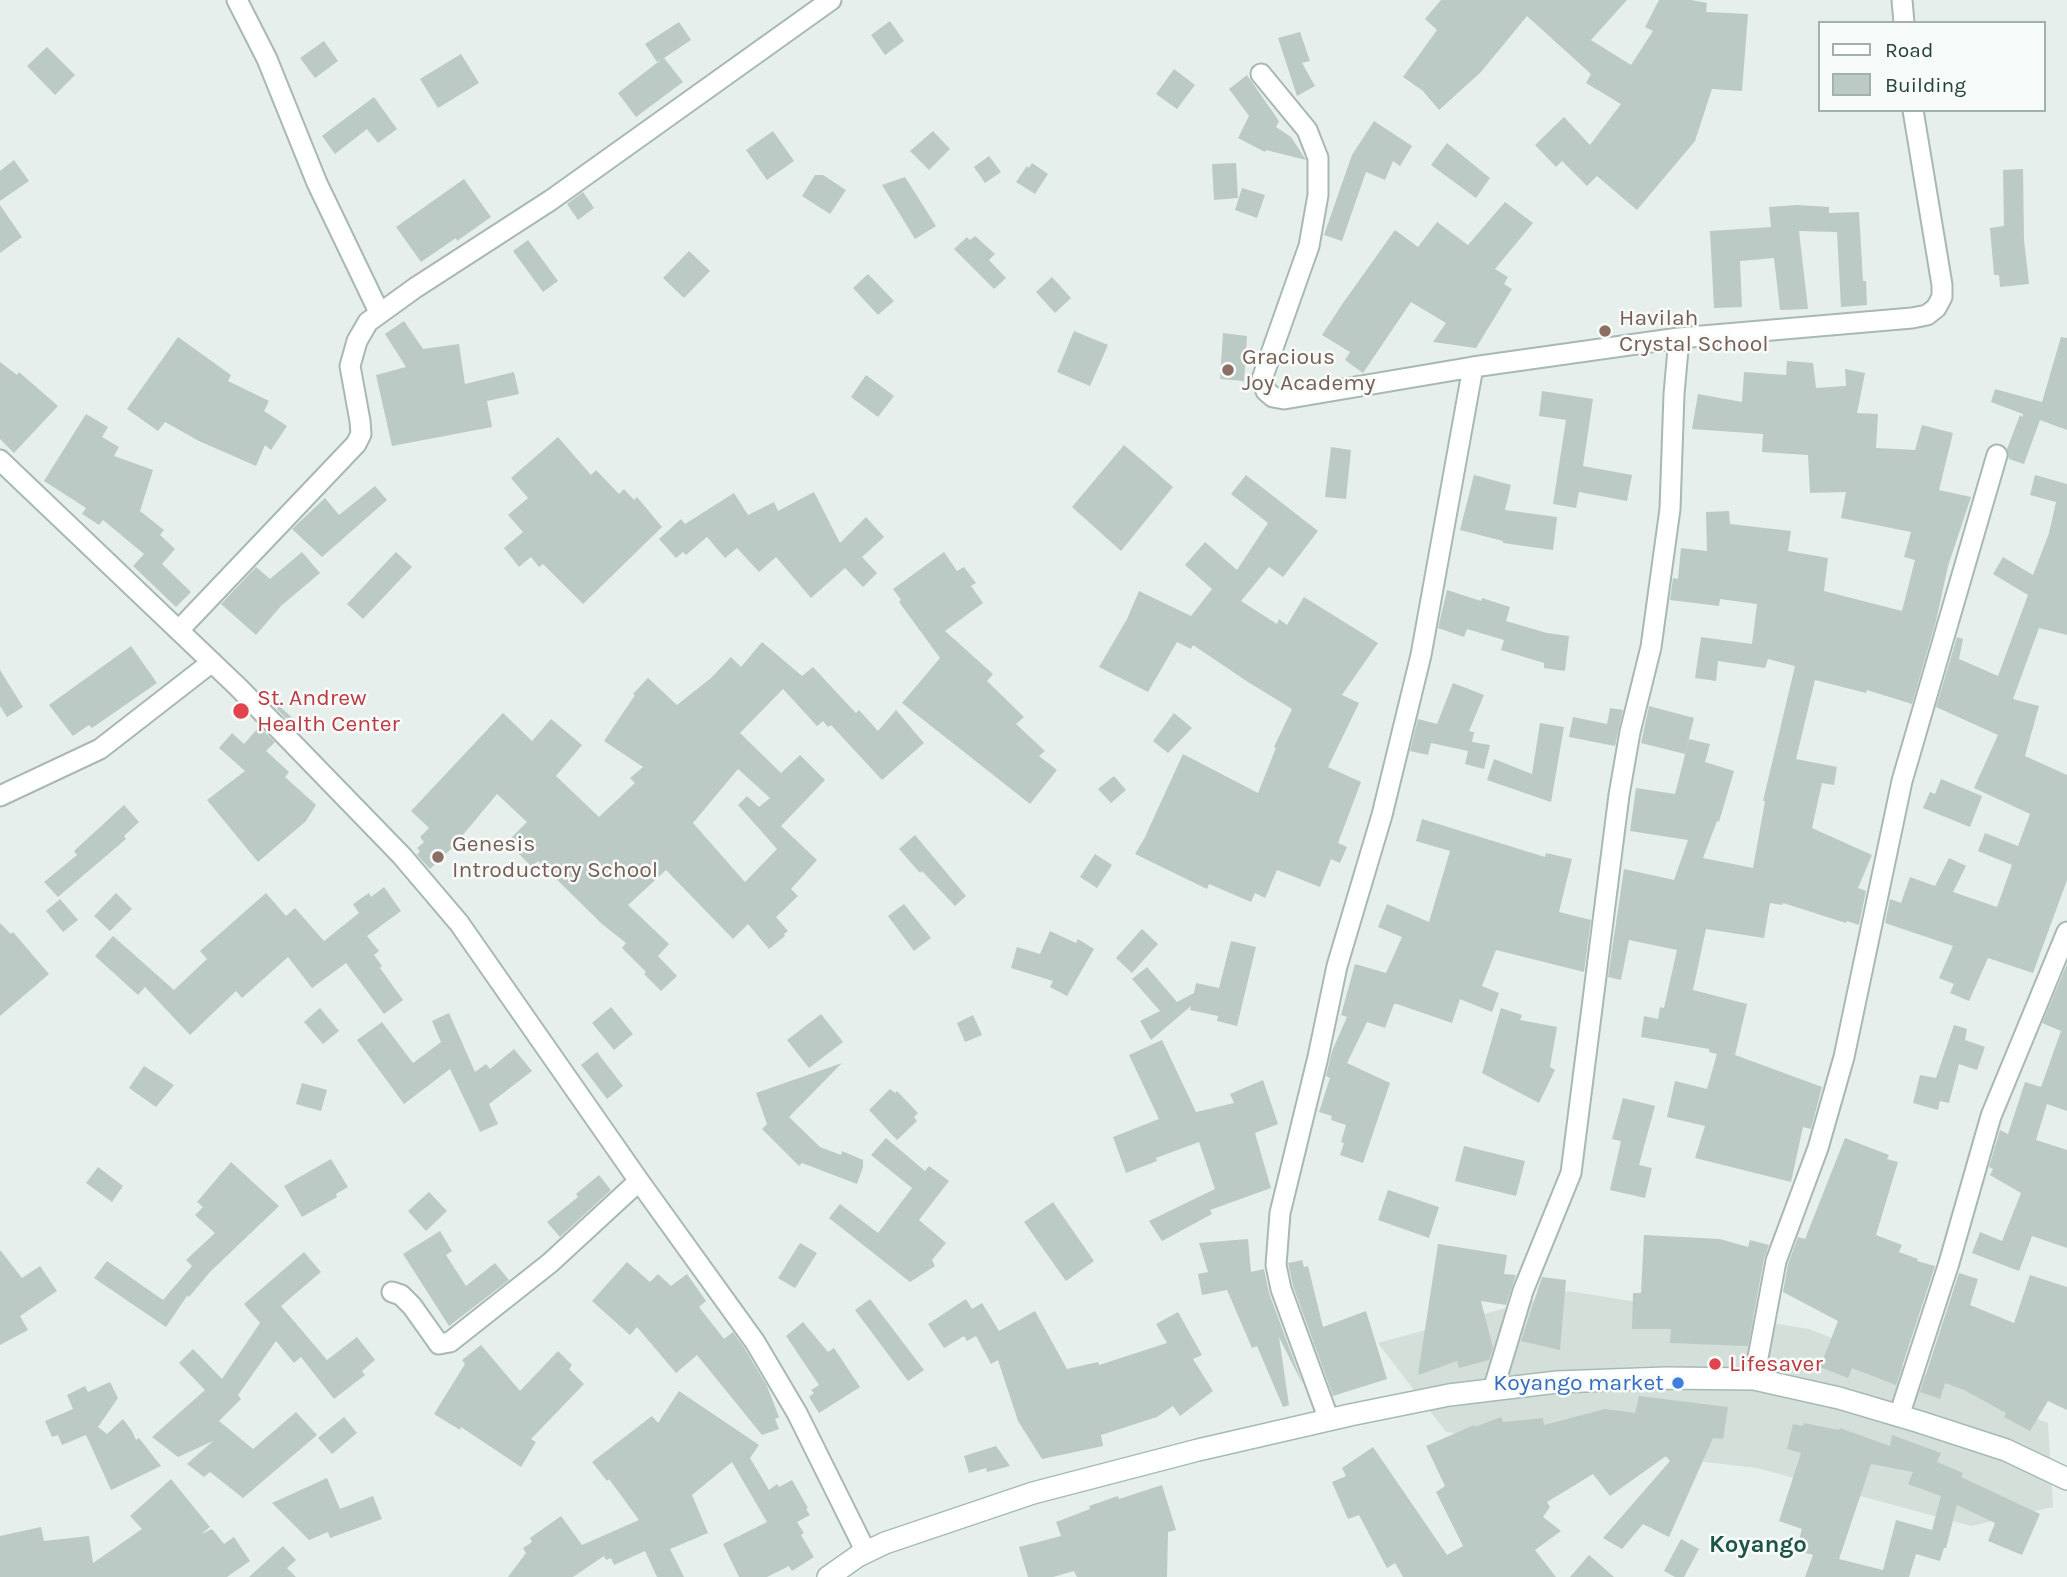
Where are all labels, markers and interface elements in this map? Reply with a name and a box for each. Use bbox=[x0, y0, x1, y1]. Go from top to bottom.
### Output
legend bbox=[1818, 21, 2046, 112]
text: Road bbox=[1885, 38, 1933, 62]
text: Building bbox=[1885, 73, 1966, 97]
place label: Havilah Crystal School bbox=[1619, 304, 1769, 358]
marker: Havilah Crystal School bbox=[1597, 323, 1613, 339]
place label: Gracious Joy Academy bbox=[1242, 343, 1375, 397]
marker: Gracious Joy Academy bbox=[1220, 362, 1236, 378]
place label: St. Andrew Health Center bbox=[257, 684, 400, 738]
marker: St. Andrew Health Center bbox=[231, 701, 251, 721]
place label: Genesis Introductory School bbox=[452, 830, 658, 884]
marker: Genesis Introductory School bbox=[430, 849, 446, 865]
place label: Lifesaver bbox=[1729, 1350, 1823, 1378]
marker: Lifesaver bbox=[1707, 1356, 1723, 1372]
place label: Koyango market bbox=[1493, 1369, 1664, 1397]
marker: Koyango market bbox=[1670, 1375, 1686, 1391]
district label: Koyango bbox=[1709, 1531, 1807, 1559]

